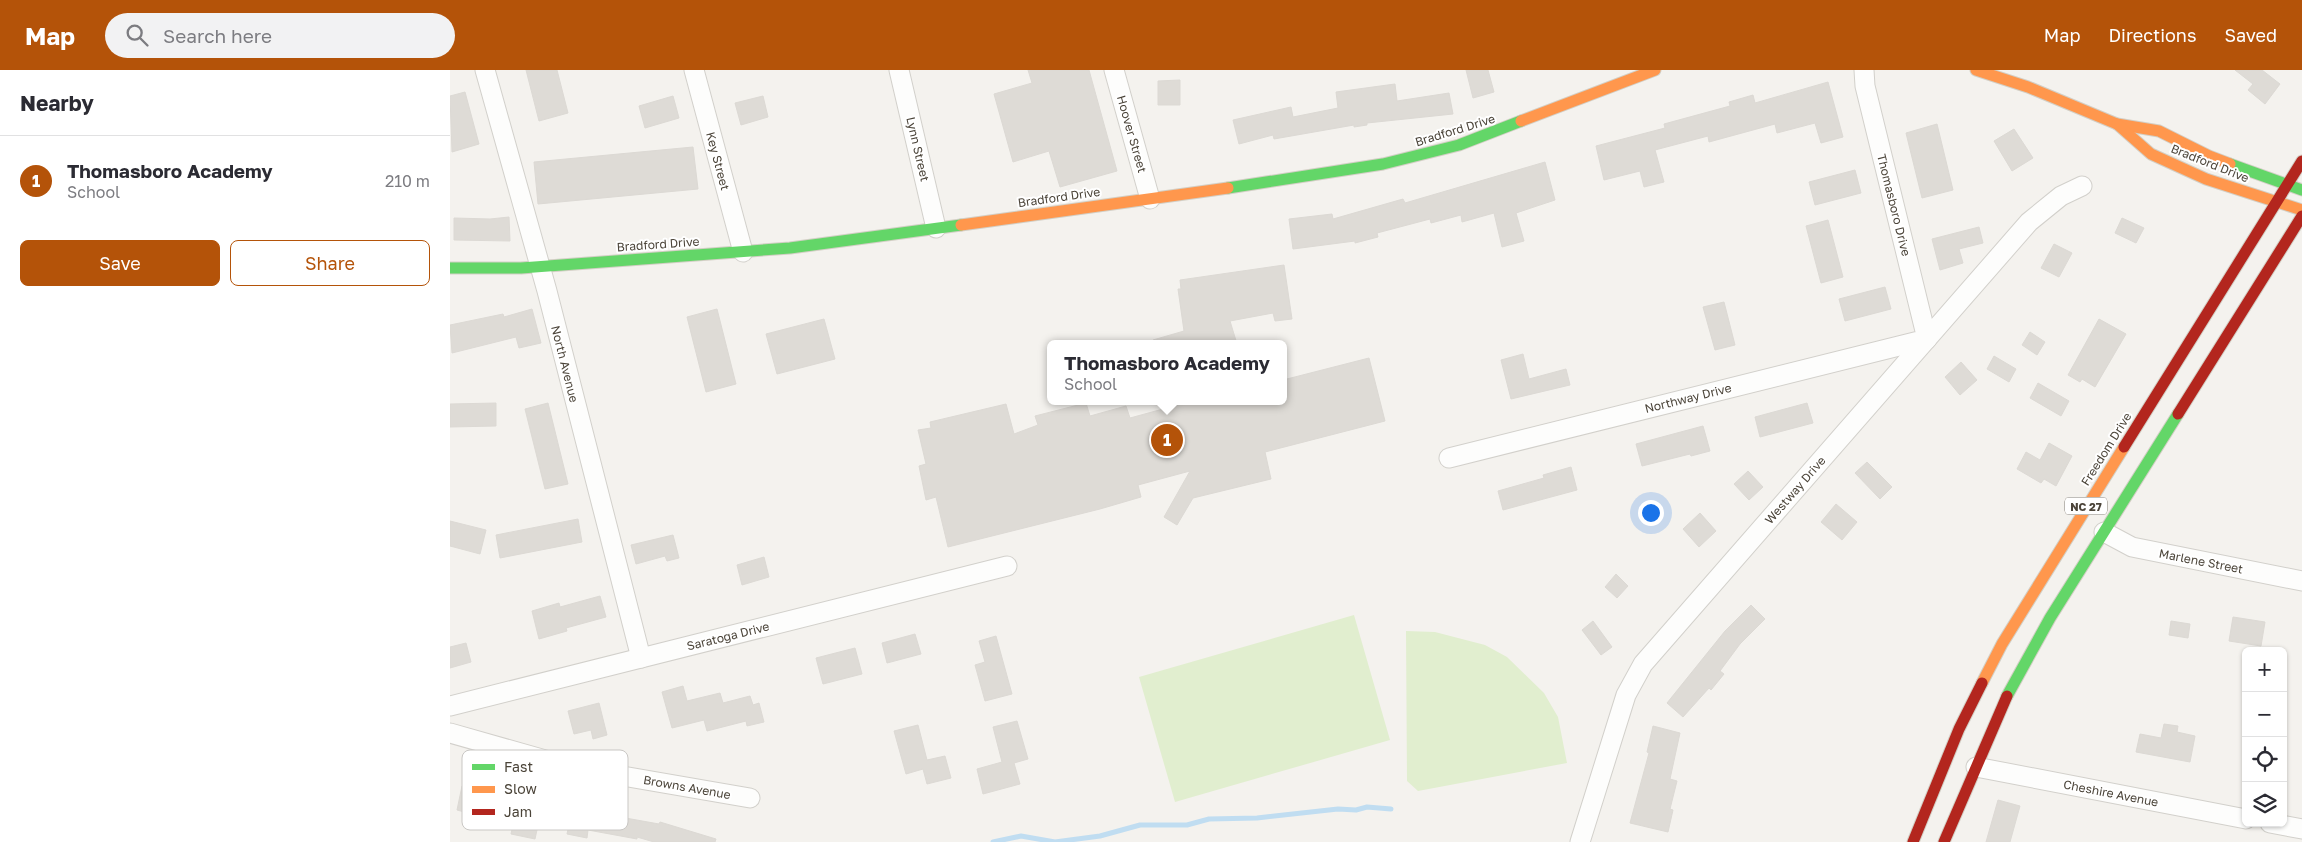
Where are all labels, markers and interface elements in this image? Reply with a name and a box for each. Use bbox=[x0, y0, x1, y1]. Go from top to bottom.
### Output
search box bbox=[105, 13, 455, 58]
text: Map bbox=[25, 21, 75, 50]
icon: search bbox=[123, 21, 151, 49]
text: Search here bbox=[163, 24, 272, 47]
text: Map bbox=[2044, 24, 2080, 46]
text: Directions bbox=[2108, 24, 2196, 46]
text: Saved bbox=[2224, 24, 2277, 46]
text: Nearby bbox=[20, 90, 94, 116]
street label: Hoover Street bbox=[1114, 94, 1150, 175]
street label: Bradford Drive bbox=[1413, 111, 1497, 149]
street label: Lynn Street bbox=[903, 115, 933, 183]
street label: Key Street bbox=[703, 130, 733, 192]
street label: Bradford Drive bbox=[2169, 141, 2251, 185]
street label: Thomasboro Drive bbox=[1874, 152, 1914, 258]
text: Thomasboro Academy bbox=[67, 159, 273, 182]
text: 1 bbox=[32, 171, 40, 191]
text: 210 m bbox=[385, 171, 430, 191]
text: School bbox=[67, 182, 120, 202]
street label: Bradford Drive bbox=[1017, 184, 1101, 210]
street label: Bradford Drive bbox=[616, 234, 700, 254]
button: Save bbox=[20, 240, 220, 286]
button: Share bbox=[230, 240, 430, 286]
street label: North Avenue bbox=[548, 324, 582, 404]
popup bbox=[1047, 340, 1287, 405]
text: Thomasboro Academy bbox=[1064, 351, 1270, 374]
text: School bbox=[1064, 374, 1117, 394]
street label: Northway Drive bbox=[1643, 380, 1733, 416]
street label: Freedom Drive bbox=[2077, 410, 2135, 488]
pin: 1 bbox=[1151, 421, 1183, 459]
street label: Westway Drive bbox=[1762, 453, 1828, 527]
road number: NC 27 bbox=[2065, 498, 2107, 514]
your location bbox=[1638, 500, 1664, 526]
street label: Marlene Street bbox=[2158, 545, 2245, 577]
street label: Saratoga Drive bbox=[685, 618, 771, 654]
map controls bbox=[2242, 647, 2287, 827]
button: + bbox=[2242, 647, 2287, 692]
button: − bbox=[2242, 692, 2287, 737]
button: locate bbox=[2242, 737, 2287, 782]
legend bbox=[462, 750, 628, 830]
text: Fast bbox=[504, 758, 533, 775]
street label: Browns Avenue bbox=[642, 772, 732, 802]
street label: Cheshire Avenue bbox=[2062, 776, 2160, 810]
text: Slow bbox=[504, 780, 537, 797]
button: layers bbox=[2242, 782, 2287, 827]
text: Jam bbox=[504, 803, 532, 820]

